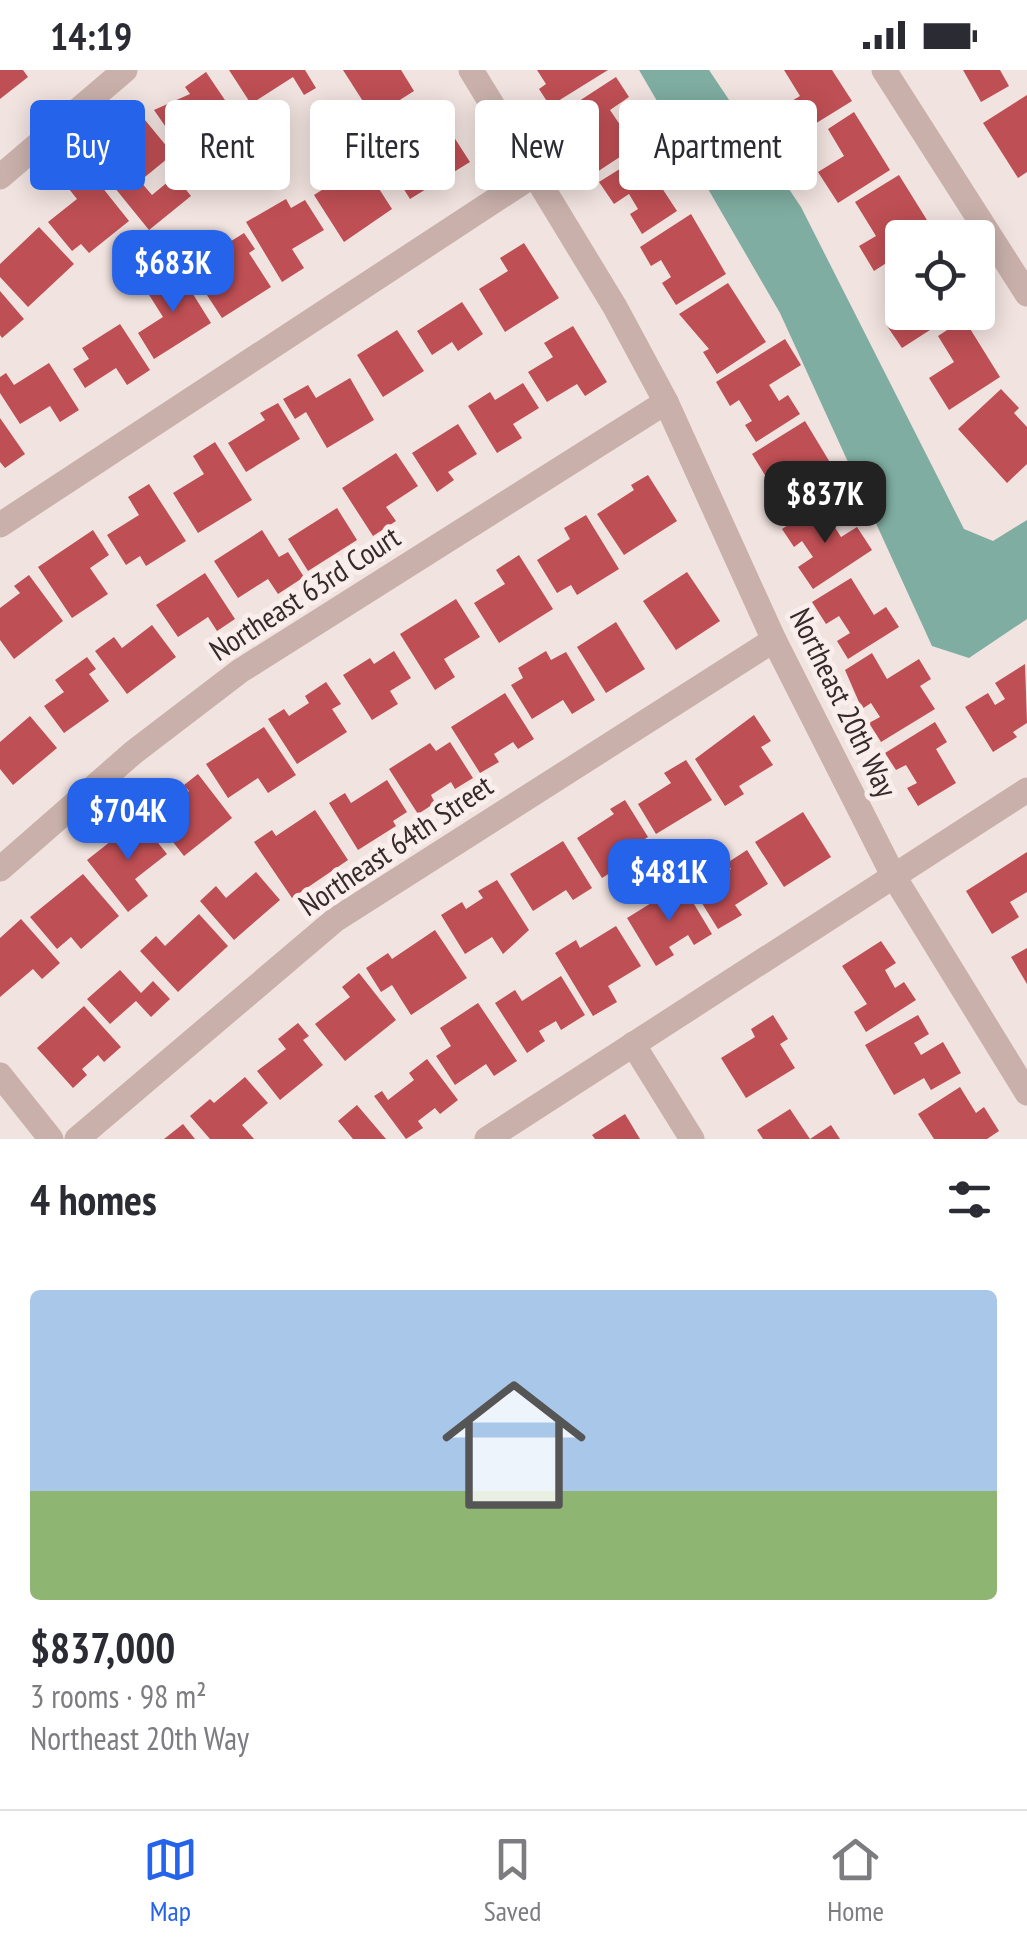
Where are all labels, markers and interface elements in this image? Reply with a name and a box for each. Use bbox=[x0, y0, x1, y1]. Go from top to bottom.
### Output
text: 14:19 bbox=[50, 11, 132, 60]
chip: Buy bbox=[30, 100, 145, 190]
chip: Rent bbox=[165, 100, 290, 190]
chip: Filters bbox=[310, 100, 455, 190]
chip: New bbox=[475, 100, 599, 190]
chip: Apartment bbox=[619, 100, 817, 190]
map controls bbox=[885, 220, 995, 330]
button: locate bbox=[885, 220, 995, 330]
pin: $683K bbox=[103, 230, 243, 315]
text: $683K bbox=[134, 241, 212, 283]
pin: $837K bbox=[755, 461, 895, 546]
text: $837K bbox=[786, 472, 864, 514]
street label: Northeast 63rd Court bbox=[202, 516, 407, 669]
street label: Northeast 20th Way bbox=[782, 601, 907, 804]
street label: Northeast 64th Street bbox=[291, 765, 500, 924]
pin: $704K bbox=[58, 778, 198, 863]
text: $704K bbox=[89, 789, 167, 831]
pin: $481K bbox=[599, 839, 739, 924]
text: $481K bbox=[630, 850, 708, 892]
text: 4 homes bbox=[30, 1172, 157, 1227]
icon: filters bbox=[942, 1172, 997, 1227]
icon: home bbox=[424, 1355, 604, 1535]
text: $837,000 bbox=[30, 1620, 175, 1675]
text: 3 rooms · 98 m² bbox=[30, 1675, 207, 1717]
text: Northeast 20th Way bbox=[30, 1717, 249, 1759]
tab: Map bbox=[143, 1832, 198, 1929]
tab: Saved bbox=[484, 1832, 541, 1929]
tab: Home bbox=[827, 1832, 884, 1929]

